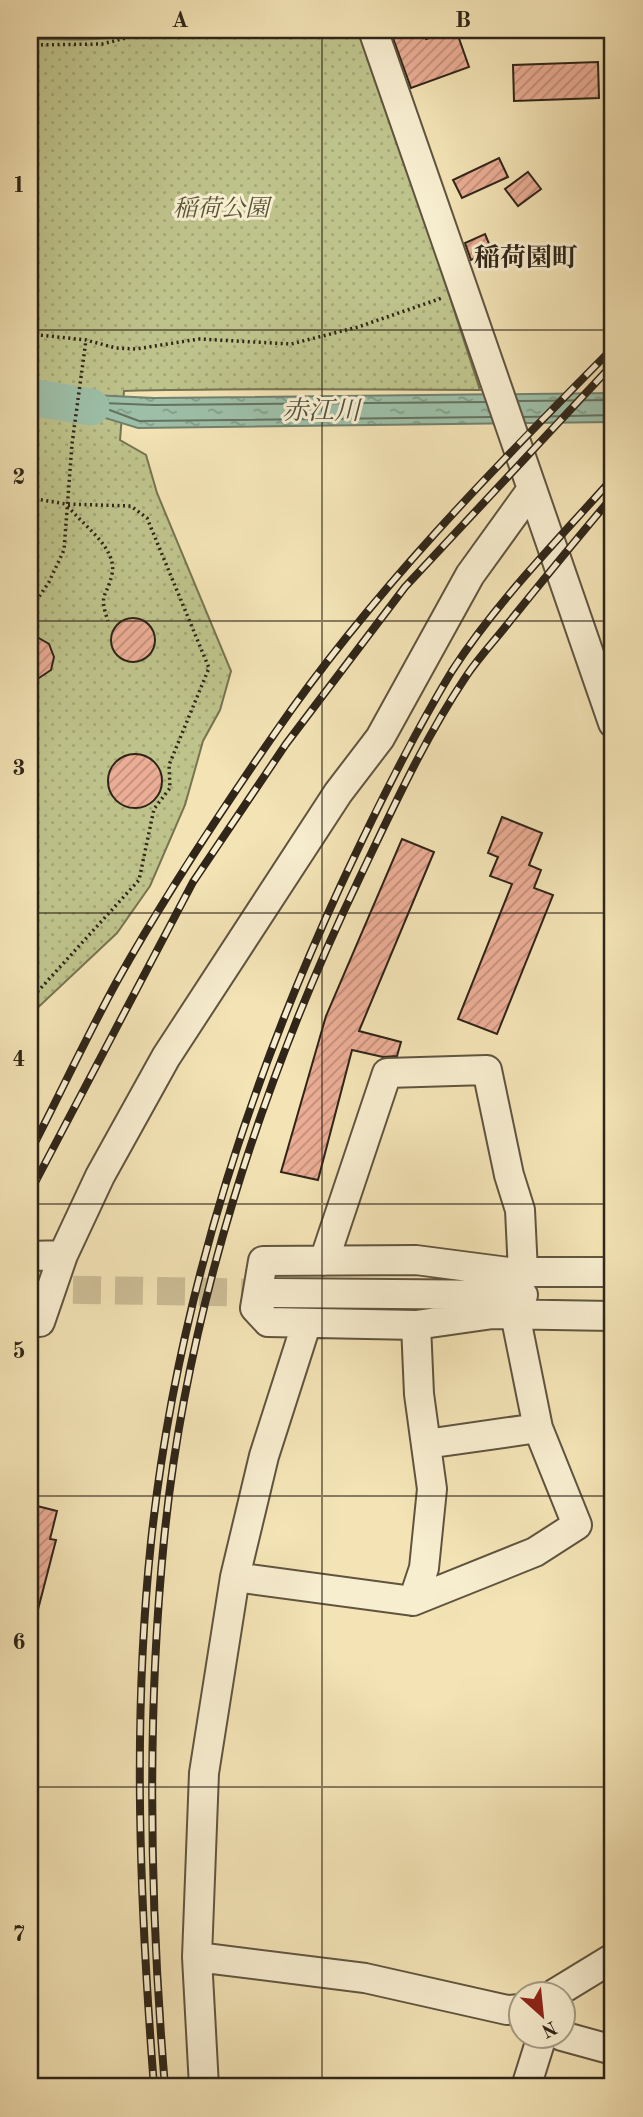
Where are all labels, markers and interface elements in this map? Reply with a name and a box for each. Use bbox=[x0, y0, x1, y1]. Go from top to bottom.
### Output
text: A bbox=[171, 9, 189, 32]
text: B bbox=[455, 9, 471, 32]
text: 1 bbox=[12, 174, 26, 197]
park label: 稲荷公園 bbox=[173, 195, 273, 222]
district label: 稲荷園町 bbox=[474, 243, 578, 272]
water label: 赤江川 bbox=[282, 397, 363, 425]
text: 2 bbox=[12, 466, 26, 489]
text: 3 bbox=[12, 757, 26, 780]
text: 4 bbox=[12, 1048, 26, 1071]
text: 5 bbox=[12, 1340, 26, 1363]
text: 6 bbox=[12, 1631, 26, 1654]
text: 7 bbox=[12, 1923, 26, 1946]
north arrow bbox=[506, 1980, 576, 2050]
text: N bbox=[537, 2016, 559, 2040]

